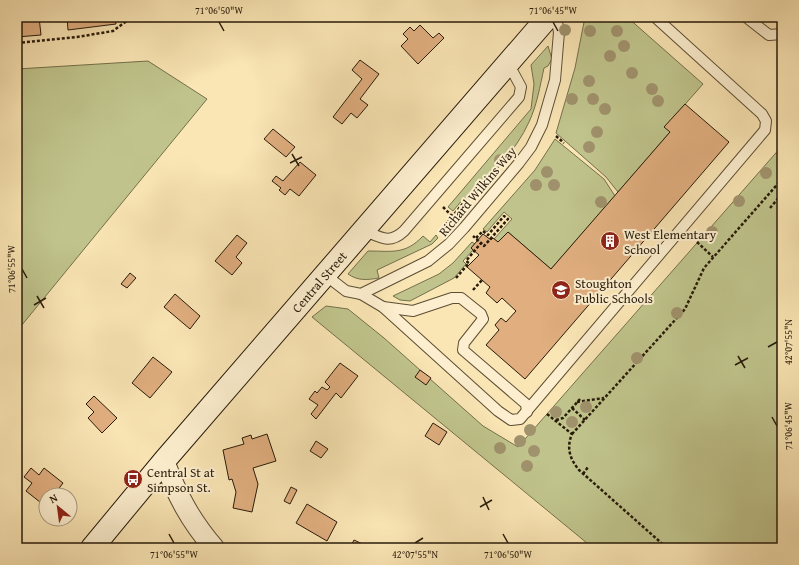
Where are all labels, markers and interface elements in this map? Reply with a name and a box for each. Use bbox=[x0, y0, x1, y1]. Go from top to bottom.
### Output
text: 71°06'50"W bbox=[195, 3, 243, 18]
text: 71°06'45"W bbox=[529, 3, 577, 18]
street label: Richard Wilkins Way bbox=[434, 142, 521, 240]
place label: West Elementary School bbox=[624, 225, 717, 259]
building icon: West Elementary School bbox=[599, 230, 621, 252]
text: 71°06'55"W bbox=[4, 245, 19, 293]
street label: Central Street bbox=[287, 247, 352, 317]
place label: Stoughton Public Schools bbox=[575, 274, 653, 308]
school or university icon: Stoughton Public Schools bbox=[550, 279, 572, 301]
text: 42°07'55"N bbox=[781, 319, 796, 365]
text: 71°06'45"W bbox=[781, 402, 796, 450]
place label: Central St at Simpson St. bbox=[147, 463, 215, 497]
bus stop icon: Central St at Simpson St. bbox=[122, 468, 144, 490]
north arrow bbox=[38, 487, 78, 527]
text: N bbox=[46, 489, 61, 507]
text: 71°06'55"W bbox=[150, 547, 198, 562]
text: 42°07'55"N bbox=[392, 547, 438, 562]
text: 71°06'50"W bbox=[484, 547, 532, 562]

